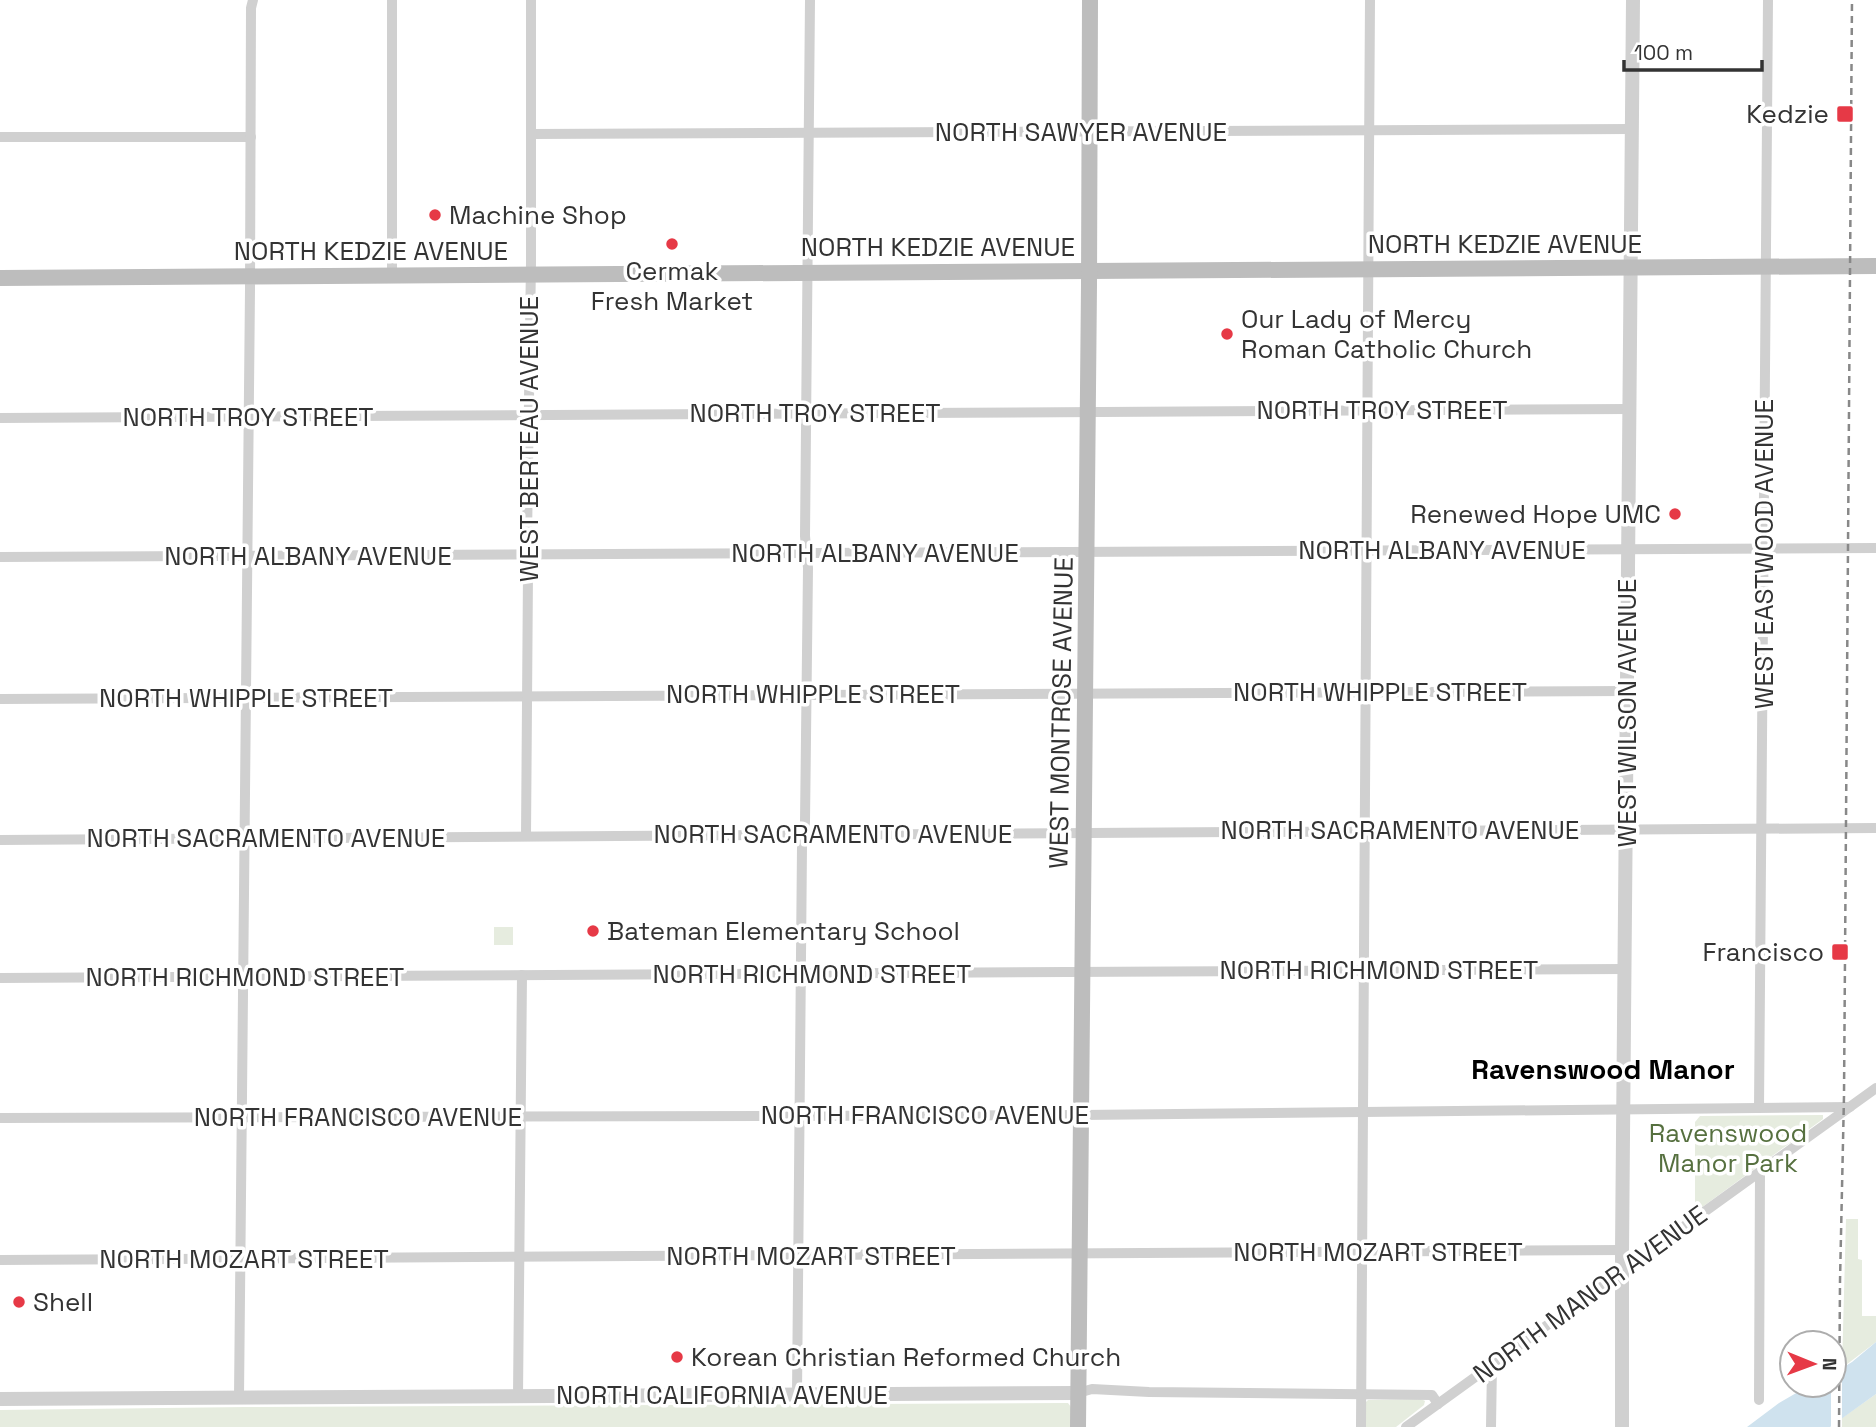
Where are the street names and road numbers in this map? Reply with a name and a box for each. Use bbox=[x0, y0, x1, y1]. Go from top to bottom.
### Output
street label: NORTH SAWYER AVENUE bbox=[935, 115, 1227, 149]
street label: NORTH KEDZIE AVENUE bbox=[1368, 227, 1642, 261]
street label: NORTH KEDZIE AVENUE bbox=[801, 230, 1075, 264]
street label: NORTH KEDZIE AVENUE bbox=[234, 234, 508, 268]
street label: WEST BERTEAU AVENUE bbox=[512, 296, 546, 582]
street label: NORTH TROY STREET bbox=[1256, 393, 1508, 427]
street label: NORTH TROY STREET bbox=[689, 396, 941, 430]
street label: WEST EASTWOOD AVENUE bbox=[1747, 399, 1781, 709]
street label: NORTH TROY STREET bbox=[122, 400, 374, 434]
street label: NORTH ALBANY AVENUE bbox=[1298, 533, 1586, 567]
street label: NORTH ALBANY AVENUE bbox=[731, 536, 1019, 570]
street label: NORTH ALBANY AVENUE bbox=[164, 539, 452, 573]
street label: WEST MONTROSE AVENUE bbox=[1041, 557, 1081, 869]
street label: WEST WILSON AVENUE bbox=[1610, 579, 1644, 847]
street label: NORTH WHIPPLE STREET bbox=[1233, 675, 1527, 709]
street label: NORTH WHIPPLE STREET bbox=[666, 677, 960, 711]
street label: NORTH WHIPPLE STREET bbox=[99, 681, 393, 715]
street label: NORTH SACRAMENTO AVENUE bbox=[1221, 813, 1579, 847]
street label: NORTH SACRAMENTO AVENUE bbox=[654, 817, 1012, 851]
street label: NORTH SACRAMENTO AVENUE bbox=[87, 821, 445, 855]
street label: NORTH RICHMOND STREET bbox=[1220, 953, 1538, 987]
street label: NORTH RICHMOND STREET bbox=[653, 957, 971, 991]
street label: NORTH RICHMOND STREET bbox=[86, 960, 404, 994]
street label: NORTH FRANCISCO AVENUE bbox=[761, 1098, 1089, 1132]
street label: NORTH FRANCISCO AVENUE bbox=[194, 1100, 522, 1134]
street label: NORTH MANOR AVENUE bbox=[1466, 1198, 1714, 1390]
street label: NORTH MOZART STREET bbox=[1233, 1235, 1523, 1269]
street label: NORTH MOZART STREET bbox=[666, 1239, 956, 1273]
street label: NORTH MOZART STREET bbox=[99, 1242, 389, 1276]
street label: NORTH CALIFORNIA AVENUE bbox=[556, 1378, 888, 1412]

